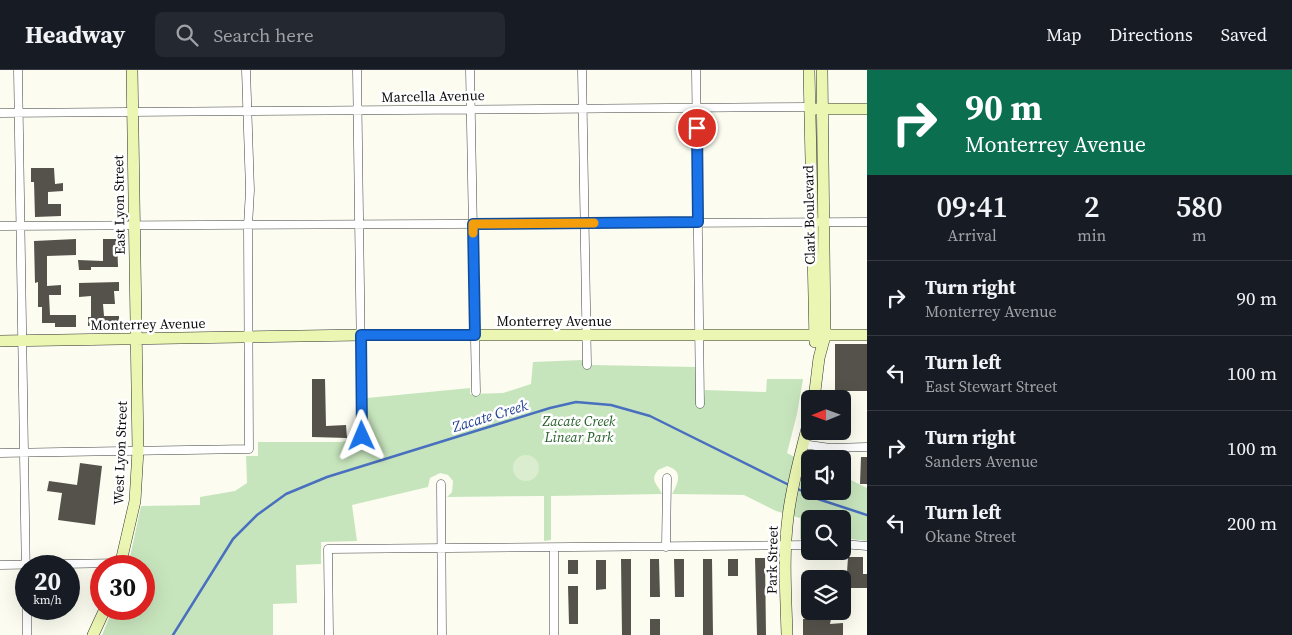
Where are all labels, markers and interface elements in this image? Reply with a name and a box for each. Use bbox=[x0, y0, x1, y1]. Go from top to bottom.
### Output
search box bbox=[155, 12, 505, 57]
text: Headway bbox=[25, 18, 125, 51]
icon: search bbox=[173, 21, 201, 49]
text: Search here bbox=[213, 22, 314, 48]
text: Map bbox=[1046, 22, 1082, 47]
text: Directions bbox=[1110, 22, 1193, 47]
text: Saved bbox=[1221, 22, 1267, 47]
text: 90 m bbox=[965, 84, 1042, 132]
street label: Marcella Avenue bbox=[381, 85, 485, 107]
icon: right bbox=[882, 90, 947, 155]
pin bbox=[676, 107, 718, 149]
icon: arrive bbox=[683, 114, 711, 142]
text: Monterrey Avenue bbox=[965, 129, 1146, 159]
street label: East Lyon Street bbox=[108, 154, 130, 255]
street label: Clark Boulevard bbox=[798, 165, 820, 265]
text: 09:41 bbox=[936, 186, 1008, 227]
text: 2 bbox=[1084, 186, 1100, 227]
text: 580 bbox=[1176, 186, 1223, 227]
text: Arrival bbox=[947, 224, 997, 246]
text: min bbox=[1077, 224, 1106, 246]
text: m bbox=[1192, 224, 1206, 246]
text: Turn right bbox=[925, 274, 1016, 300]
icon: right bbox=[882, 284, 910, 312]
text: 90 m bbox=[1236, 285, 1277, 311]
text: Monterrey Avenue bbox=[925, 300, 1057, 322]
street label: Monterrey Avenue bbox=[496, 311, 612, 331]
street label: Monterrey Avenue bbox=[90, 313, 206, 335]
text: Turn left bbox=[925, 349, 1001, 375]
icon: left bbox=[882, 359, 910, 387]
text: 100 m bbox=[1227, 360, 1277, 386]
text: East Stewart Street bbox=[925, 375, 1057, 397]
north arrow bbox=[801, 390, 851, 440]
map controls bbox=[801, 390, 851, 620]
water label: Zacate Creek bbox=[449, 394, 531, 437]
street label: West Lyon Street bbox=[108, 400, 132, 505]
position arrow bbox=[335, 409, 387, 461]
park label: Zacate Creek Linear Park bbox=[542, 411, 616, 447]
text: Turn right bbox=[925, 424, 1016, 450]
icon: right bbox=[882, 434, 910, 462]
text: 100 m bbox=[1227, 435, 1277, 461]
button: sound bbox=[801, 450, 851, 500]
text: Sanders Avenue bbox=[925, 450, 1038, 472]
text: Turn left bbox=[925, 499, 1001, 525]
icon: left bbox=[882, 509, 910, 537]
button: search bbox=[801, 510, 851, 560]
text: 200 m bbox=[1227, 510, 1277, 536]
street label: Park Street bbox=[761, 525, 783, 594]
text: Okane Street bbox=[925, 525, 1016, 547]
speed limit sign: 30 bbox=[90, 555, 155, 620]
text: 20 bbox=[34, 564, 61, 598]
button: layers bbox=[801, 570, 851, 620]
text: km/h bbox=[33, 592, 62, 608]

